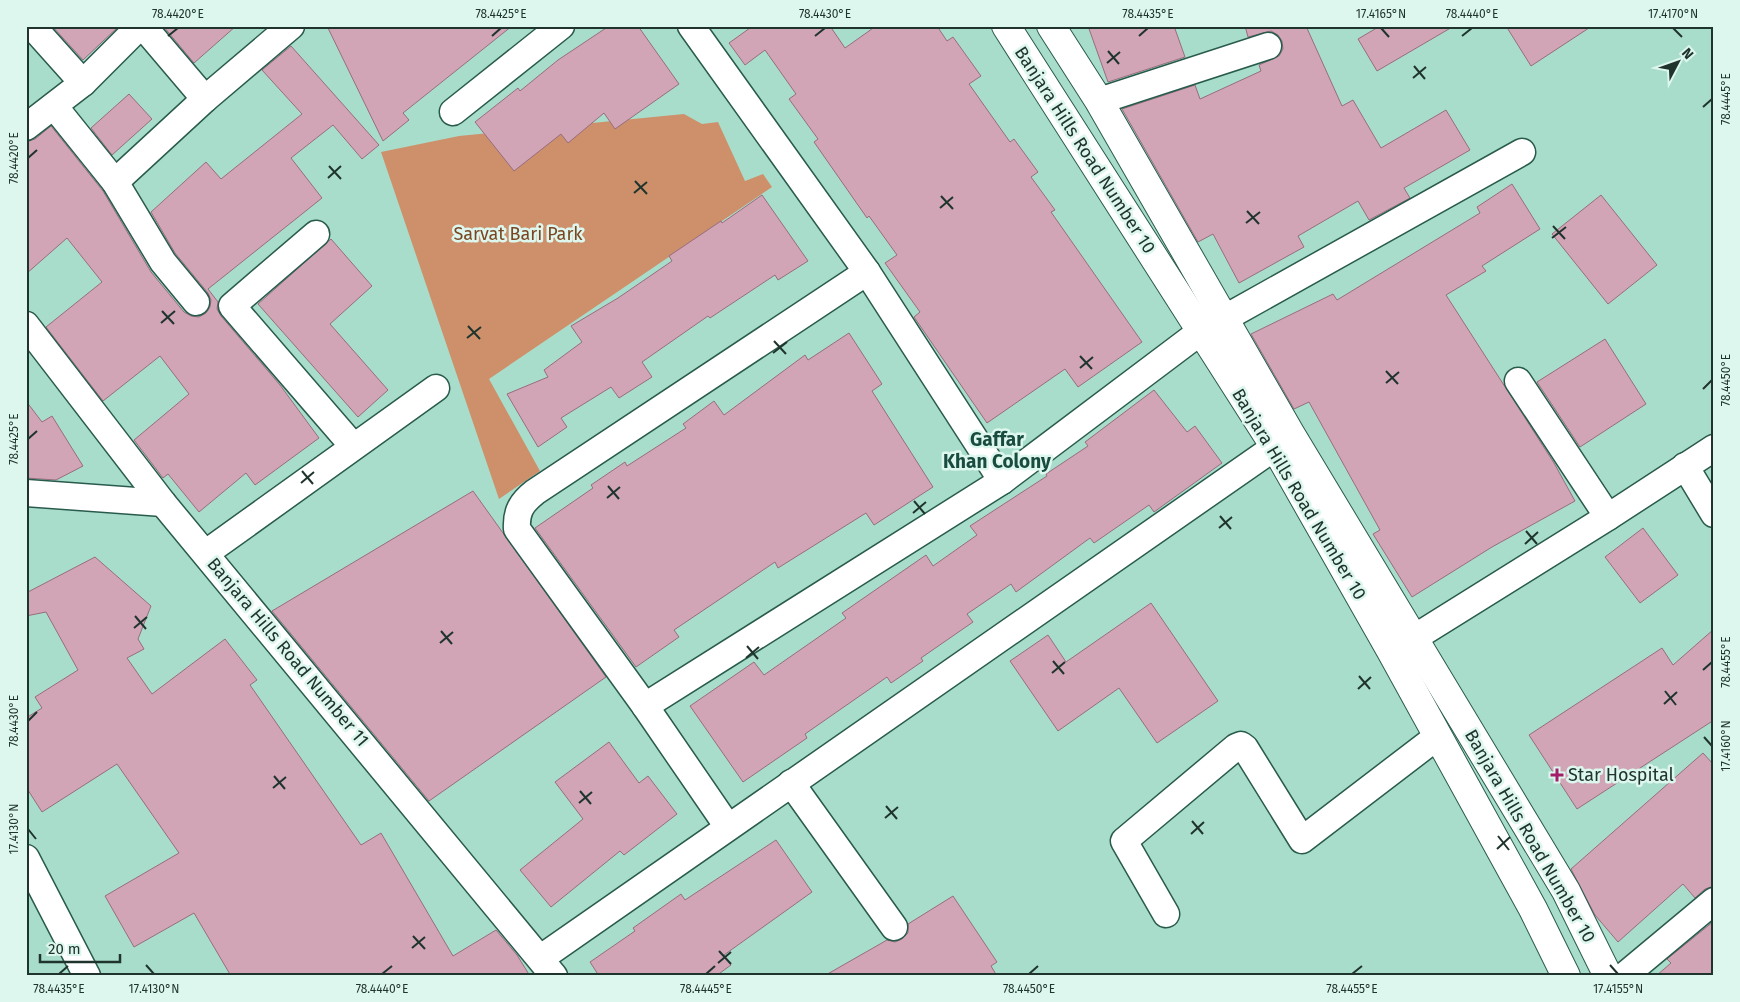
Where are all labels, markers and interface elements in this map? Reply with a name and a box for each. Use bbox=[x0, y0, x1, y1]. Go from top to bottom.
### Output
text: 78.4420°E bbox=[152, 7, 204, 21]
text: 78.4425°E bbox=[475, 7, 527, 21]
text: 78.4430°E bbox=[799, 7, 851, 21]
text: 78.4435°E bbox=[1122, 7, 1174, 21]
text: 17.4165°N bbox=[1356, 7, 1406, 21]
text: 78.4440°E bbox=[1446, 7, 1498, 21]
text: 17.4170°N bbox=[1648, 7, 1698, 21]
north arrow bbox=[1652, 38, 1702, 88]
street label: Banjara Hills Road Number 10 bbox=[1010, 42, 1160, 258]
text: N bbox=[1678, 45, 1697, 63]
text: 78.4445°E bbox=[1719, 73, 1733, 125]
text: 78.4420°E bbox=[7, 132, 21, 184]
park label: Sarvat Bari Park bbox=[453, 223, 583, 245]
text: 78.4450°E bbox=[1719, 354, 1733, 406]
street label: Banjara Hills Road Number 10 bbox=[1227, 384, 1371, 604]
text: 78.4425°E bbox=[7, 413, 21, 465]
district label: Gaffar Khan Colony bbox=[943, 428, 1051, 473]
street label: Banjara Hills Road Number 11 bbox=[202, 553, 374, 751]
text: 78.4455°E bbox=[1719, 636, 1733, 688]
text: 78.4430°E bbox=[7, 695, 21, 747]
text: 17.4160°N bbox=[1719, 720, 1733, 772]
street label: Banjara Hills Road Number 10 bbox=[1460, 725, 1600, 947]
place label: Star Hospital bbox=[1568, 764, 1674, 786]
marker: Star Hospital bbox=[1550, 768, 1564, 782]
text: 17.4130°N bbox=[7, 803, 21, 855]
scale bar bbox=[40, 932, 120, 964]
text: 20 m bbox=[48, 940, 81, 958]
text: 78.4435°E bbox=[33, 982, 85, 996]
text: 17.4130°N bbox=[128, 982, 180, 996]
text: 78.4440°E bbox=[356, 982, 408, 996]
text: 78.4445°E bbox=[680, 982, 732, 996]
text: 78.4450°E bbox=[1003, 982, 1055, 996]
text: 78.4455°E bbox=[1326, 982, 1378, 996]
text: 17.4155°N bbox=[1593, 982, 1643, 996]

